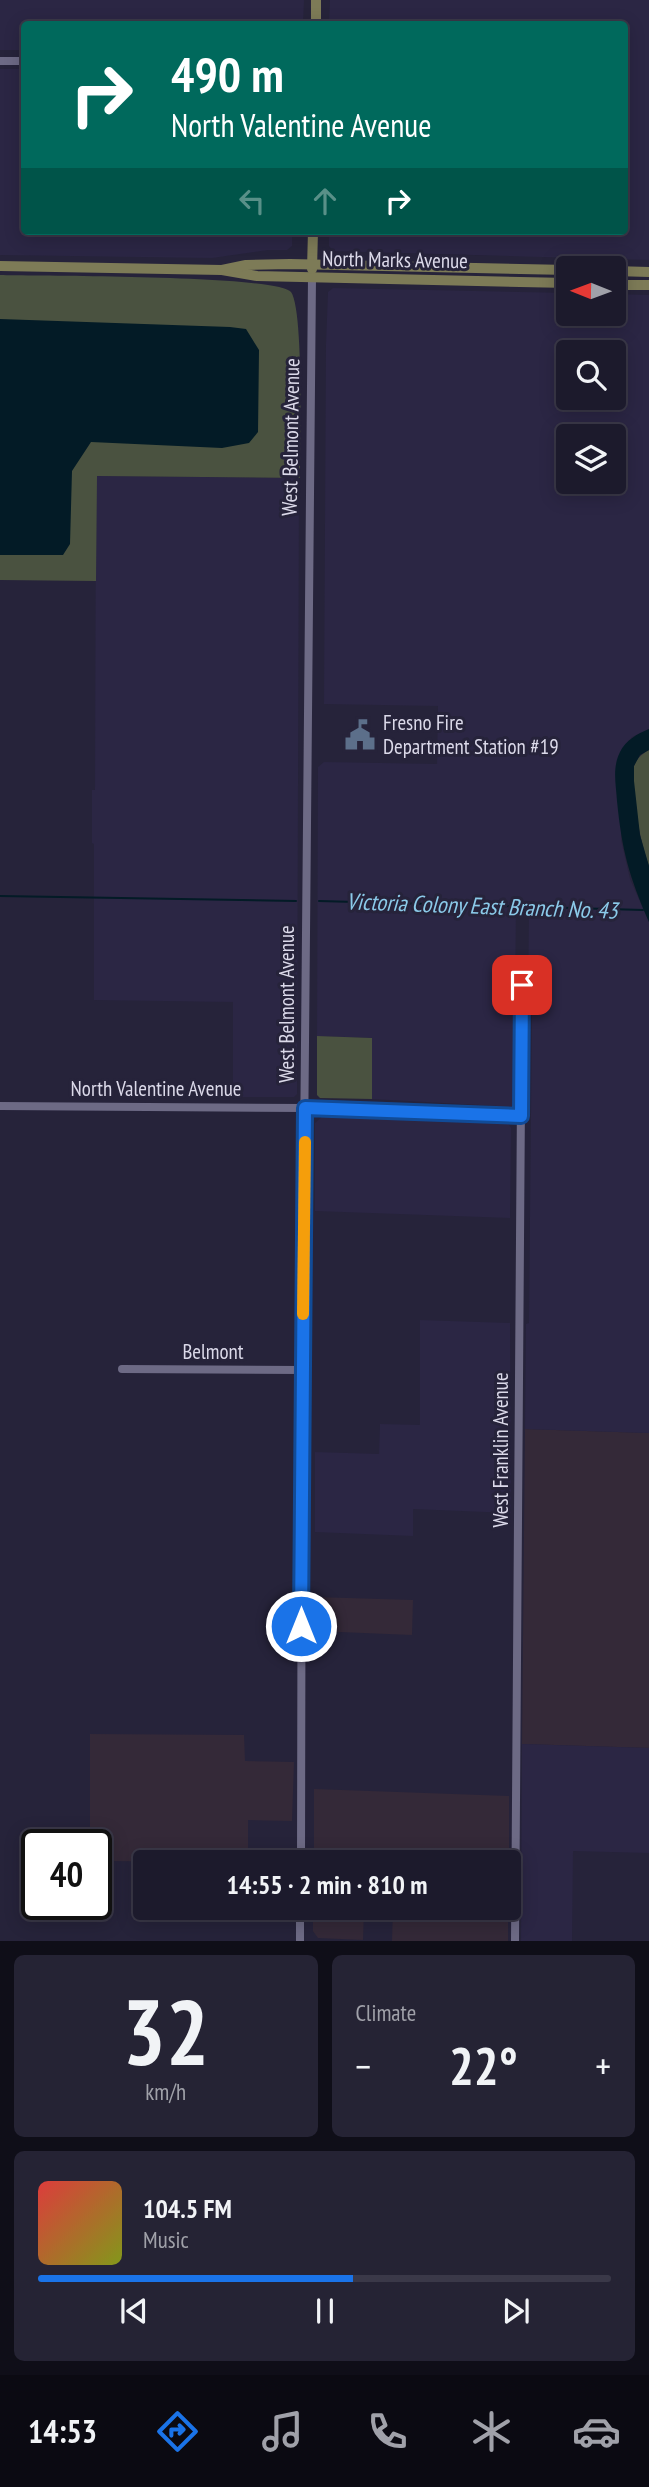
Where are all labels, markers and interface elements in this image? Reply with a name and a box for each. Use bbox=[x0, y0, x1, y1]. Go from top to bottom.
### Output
text: 490 m bbox=[171, 42, 284, 106]
icon: right bbox=[56, 49, 147, 140]
text: North Valentine Avenue bbox=[171, 104, 431, 146]
icon: left bbox=[233, 182, 271, 220]
icon: ahead bbox=[306, 182, 344, 220]
icon: right bbox=[379, 182, 417, 220]
street label: North Marks Avenue bbox=[322, 245, 468, 274]
north arrow bbox=[556, 256, 626, 326]
map controls bbox=[556, 256, 626, 494]
button: search bbox=[556, 340, 626, 410]
street label: West Belmont Avenue bbox=[276, 358, 305, 516]
button: layers bbox=[556, 424, 626, 494]
place label: Fresno Fire Department Station #19 bbox=[383, 709, 559, 760]
public building icon: Fresno Fire Department Station #19 bbox=[343, 718, 377, 752]
water label: Victoria Colony East Branch No. 43 bbox=[346, 886, 621, 925]
street label: West Belmont Avenue bbox=[273, 925, 300, 1083]
pin bbox=[492, 955, 552, 1015]
icon: arrive bbox=[503, 966, 541, 1004]
street label: North Valentine Avenue bbox=[71, 1075, 241, 1102]
street label: Belmont bbox=[182, 1338, 244, 1365]
street label: West Franklin Avenue bbox=[487, 1372, 514, 1528]
position arrow bbox=[264, 1589, 338, 1663]
speed limit sign: 40 bbox=[21, 1829, 112, 1920]
text: 14:55 · 2 min · 810 m bbox=[227, 1868, 427, 1901]
text: 32 bbox=[122, 1972, 209, 2090]
text: Climate bbox=[356, 1998, 416, 2027]
text: 22° bbox=[449, 2032, 518, 2099]
text: − bbox=[356, 2041, 371, 2090]
text: + bbox=[595, 2041, 611, 2090]
text: km/h bbox=[145, 2077, 186, 2106]
text: 104.5 FM bbox=[143, 2192, 232, 2225]
text: Music bbox=[143, 2225, 189, 2254]
icon: previous bbox=[115, 2292, 153, 2330]
icon: pause bbox=[306, 2292, 344, 2330]
icon: next bbox=[497, 2292, 535, 2330]
icon: directions bbox=[153, 2407, 202, 2456]
icon: music bbox=[258, 2407, 307, 2456]
icon: phone bbox=[363, 2407, 412, 2456]
icon: climate bbox=[467, 2407, 516, 2456]
icon: car bbox=[572, 2407, 621, 2456]
text: 14:53 bbox=[28, 2410, 97, 2452]

